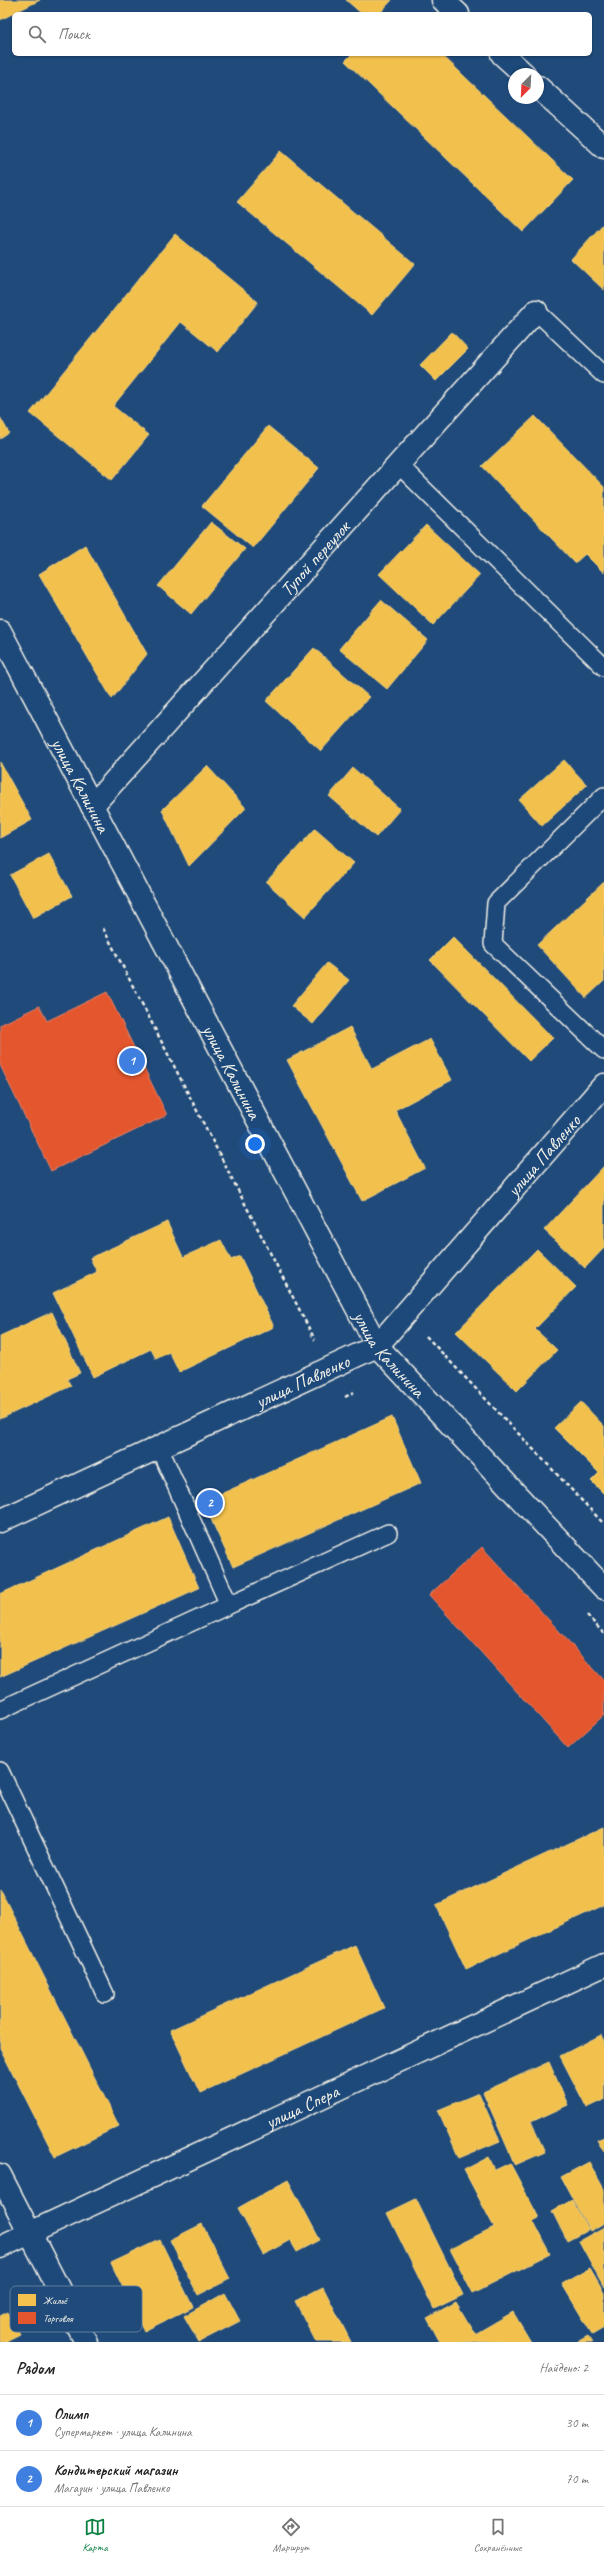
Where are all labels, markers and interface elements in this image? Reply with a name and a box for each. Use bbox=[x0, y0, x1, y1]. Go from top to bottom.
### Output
search box bbox=[12, 12, 592, 56]
icon: search bbox=[26, 23, 48, 45]
text: Поиск bbox=[58, 25, 90, 44]
north arrow bbox=[508, 68, 544, 104]
street label: Тупой переулок bbox=[275, 515, 357, 602]
street label: улица Калинина bbox=[45, 733, 116, 838]
street label: улица Калинина bbox=[196, 1020, 267, 1125]
pin: 1 bbox=[119, 1046, 145, 1076]
street label: улица Павленко bbox=[501, 1109, 587, 1202]
your location bbox=[245, 1134, 265, 1154]
street label: улица Калинина bbox=[347, 1306, 431, 1404]
street label: улица Павленко bbox=[251, 1349, 354, 1414]
pin: 2 bbox=[197, 1488, 223, 1518]
street label: улица Спера bbox=[261, 2079, 344, 2135]
legend bbox=[10, 2286, 142, 2332]
text: Жильё bbox=[43, 2293, 69, 2307]
text: Торговля bbox=[43, 2311, 74, 2325]
text: Рядом bbox=[16, 2358, 54, 2379]
text: Найдено: 2 bbox=[540, 2360, 588, 2376]
text: Олимп bbox=[54, 2405, 89, 2424]
text: 1 bbox=[26, 2415, 32, 2431]
text: 30 m bbox=[566, 2415, 588, 2431]
text: Супермаркет · улица Калинина bbox=[54, 2424, 192, 2440]
text: Кондитерский магазин bbox=[54, 2461, 178, 2480]
text: 2 bbox=[26, 2471, 32, 2487]
text: 70 m bbox=[566, 2471, 588, 2487]
text: Магазин · улица Павленко bbox=[54, 2480, 170, 2496]
tab: Карта bbox=[82, 2516, 108, 2554]
tab: Маршрут bbox=[273, 2516, 309, 2554]
tab: Сохранённые bbox=[474, 2516, 522, 2554]

